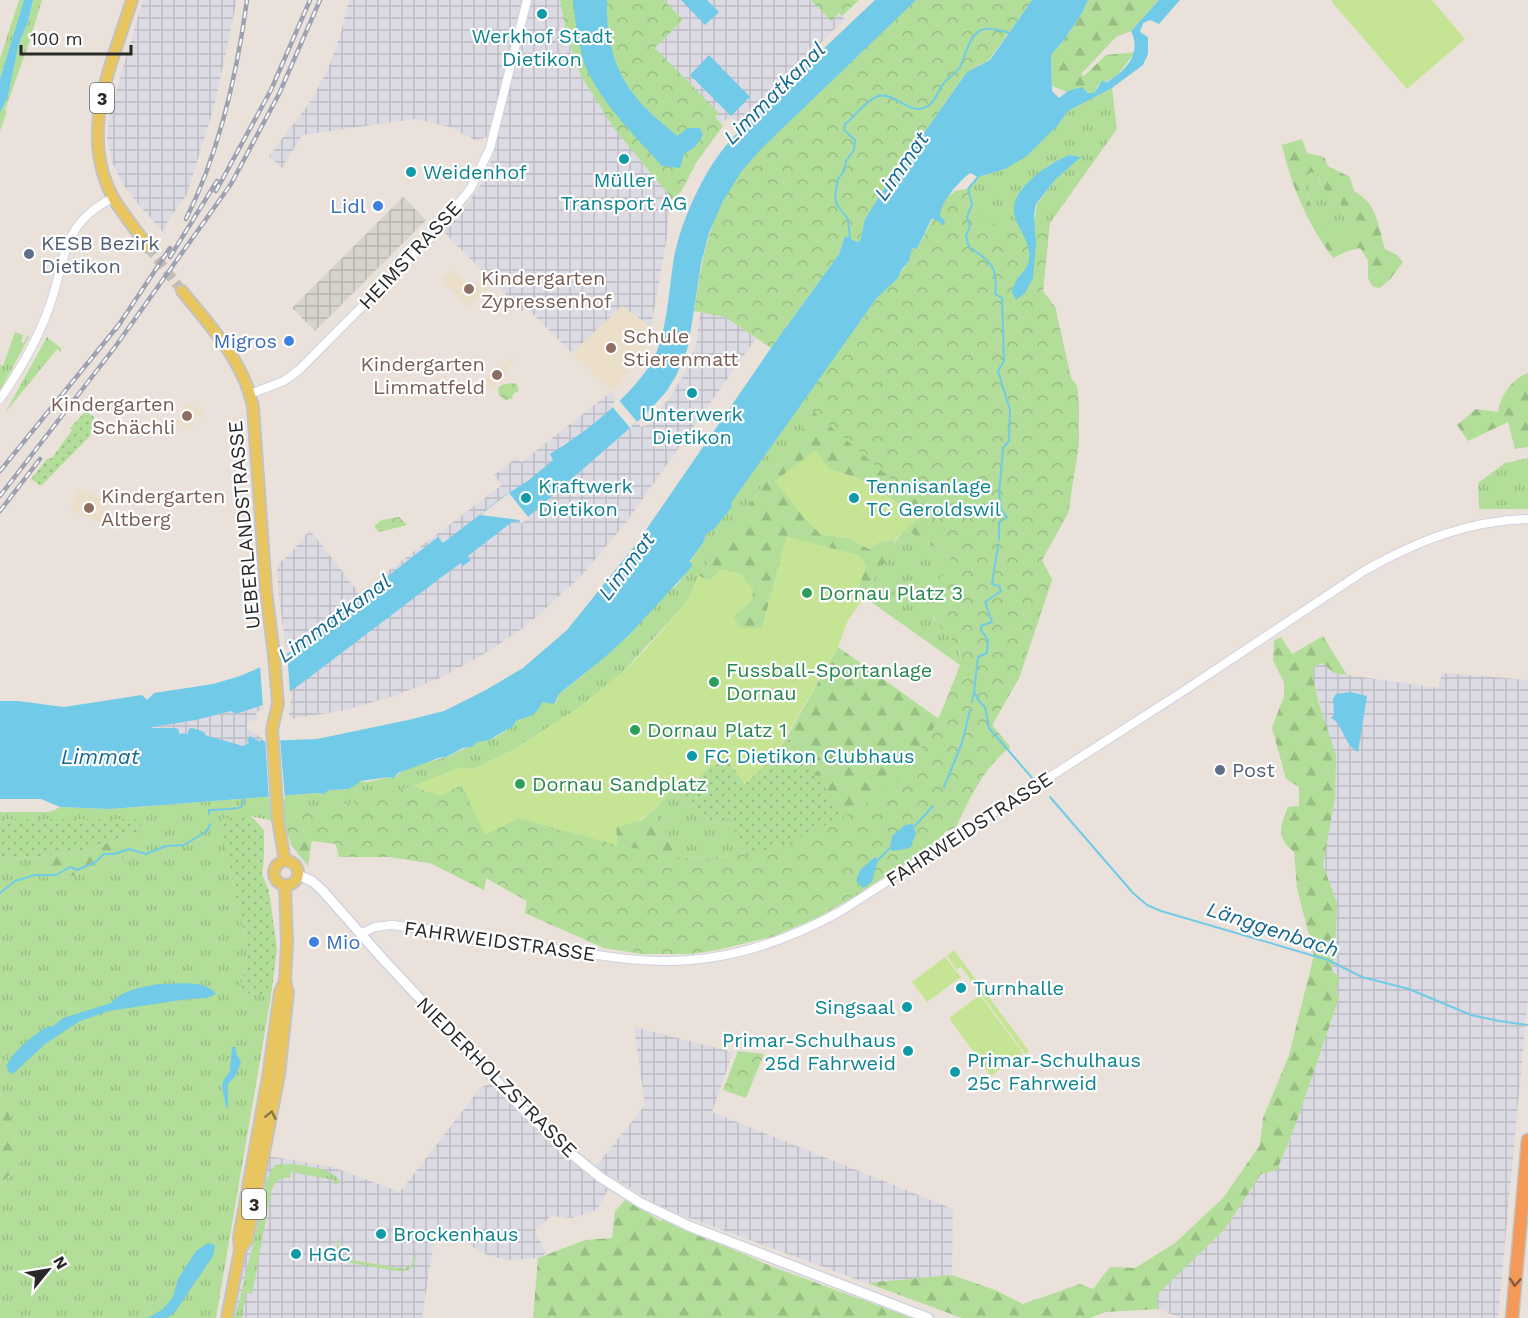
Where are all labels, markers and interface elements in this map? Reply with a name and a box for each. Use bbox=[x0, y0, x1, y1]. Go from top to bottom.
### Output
marker: Werkhof Stadt Dietikon bbox=[535, 7, 549, 21]
scale bar bbox=[21, 18, 130, 56]
place label: Werkhof Stadt Dietikon bbox=[471, 24, 613, 71]
text: 100 m bbox=[30, 28, 83, 49]
water label: Limmatkanal bbox=[718, 37, 830, 149]
road number: 3 bbox=[90, 83, 114, 113]
water label: Limmat bbox=[868, 126, 934, 205]
marker: Müller Transport AG bbox=[617, 152, 631, 166]
place label: Weidenhof bbox=[423, 160, 527, 184]
marker: Weidenhof bbox=[404, 165, 418, 179]
place label: Müller Transport AG bbox=[561, 168, 687, 215]
place label: Lidl bbox=[330, 194, 366, 218]
street label: HEIMSTRASSE bbox=[354, 196, 466, 314]
marker: Lidl bbox=[371, 199, 385, 213]
place label: KESB Bezirk Dietikon bbox=[41, 231, 160, 278]
marker: KESB Bezirk Dietikon bbox=[22, 247, 36, 261]
place label: Kindergarten Zypressenhof bbox=[481, 266, 612, 313]
marker: Kindergarten Zypressenhof bbox=[462, 282, 476, 296]
place label: Schule Stierenmatt bbox=[623, 324, 739, 371]
place label: Migros bbox=[214, 329, 277, 353]
marker: Migros bbox=[282, 334, 296, 348]
marker: Schule Stierenmatt bbox=[604, 341, 618, 355]
place label: Kindergarten Limmatfeld bbox=[361, 352, 485, 399]
marker: Kindergarten Limmatfeld bbox=[490, 368, 504, 382]
marker: Unterwerk Dietikon bbox=[685, 386, 699, 400]
place label: Kindergarten Schächli bbox=[51, 392, 175, 439]
place label: Unterwerk Dietikon bbox=[641, 402, 743, 449]
marker: Kindergarten Schächli bbox=[180, 409, 194, 423]
street label: UEBERLANDSTRASSE bbox=[223, 420, 265, 630]
place label: Kraftwerk Dietikon bbox=[538, 474, 633, 521]
place label: Tennisanlage TC Geroldswil bbox=[866, 474, 1001, 521]
place label: Kindergarten Altberg bbox=[101, 484, 225, 531]
marker: Kraftwerk Dietikon bbox=[519, 491, 533, 505]
marker: Tennisanlage TC Geroldswil bbox=[847, 491, 861, 505]
marker: Kindergarten Altberg bbox=[82, 501, 96, 515]
water label: Limmat bbox=[592, 527, 660, 605]
water label: Limmatkanal bbox=[272, 569, 396, 667]
place label: Dornau Platz 3 bbox=[819, 581, 963, 605]
marker: Dornau Platz 3 bbox=[800, 586, 814, 600]
place label: Fussball-Sportanlage Dornau bbox=[726, 658, 932, 705]
marker: Fussball-Sportanlage Dornau bbox=[707, 675, 721, 689]
place label: Dornau Platz 1 bbox=[647, 718, 787, 742]
marker: Dornau Platz 1 bbox=[628, 723, 642, 737]
water label: Limmat bbox=[61, 744, 140, 769]
place label: FC Dietikon Clubhaus bbox=[704, 744, 915, 768]
marker: FC Dietikon Clubhaus bbox=[685, 749, 699, 763]
place label: Post bbox=[1232, 758, 1276, 782]
marker: Post bbox=[1213, 763, 1227, 777]
street label: FAHRWEIDSTRASSE bbox=[881, 766, 1057, 892]
place label: Dornau Sandplatz bbox=[532, 772, 707, 796]
marker: Dornau Sandplatz bbox=[513, 777, 527, 791]
water label: Länggenbach bbox=[1204, 896, 1342, 962]
street label: FAHRWEIDSTRASSE bbox=[403, 916, 597, 966]
place label: Mio bbox=[326, 930, 360, 954]
marker: Mio bbox=[307, 935, 321, 949]
place label: Turnhalle bbox=[973, 976, 1064, 1000]
marker: Turnhalle bbox=[954, 981, 968, 995]
street label: NIEDERHOLZSTRASSE bbox=[412, 992, 582, 1162]
place label: Singsaal bbox=[815, 995, 895, 1019]
marker: Singsaal bbox=[900, 1000, 914, 1014]
place label: Primar-Schulhaus 25d Fahrweid bbox=[722, 1028, 896, 1075]
marker: Primar-Schulhaus 25d Fahrweid bbox=[901, 1044, 915, 1058]
place label: Primar-Schulhaus 25c Fahrweid bbox=[967, 1048, 1141, 1095]
marker: Primar-Schulhaus 25c Fahrweid bbox=[948, 1065, 962, 1079]
one-way arrow bbox=[264, 1110, 277, 1120]
road number: 3 bbox=[242, 1189, 266, 1219]
place label: Brockenhaus bbox=[393, 1222, 519, 1246]
marker: Brockenhaus bbox=[374, 1227, 388, 1241]
north arrow bbox=[18, 1240, 78, 1300]
place label: HGC bbox=[308, 1242, 351, 1266]
marker: HGC bbox=[289, 1247, 303, 1261]
text: N bbox=[49, 1253, 72, 1273]
one-way arrow bbox=[1509, 1278, 1522, 1287]

